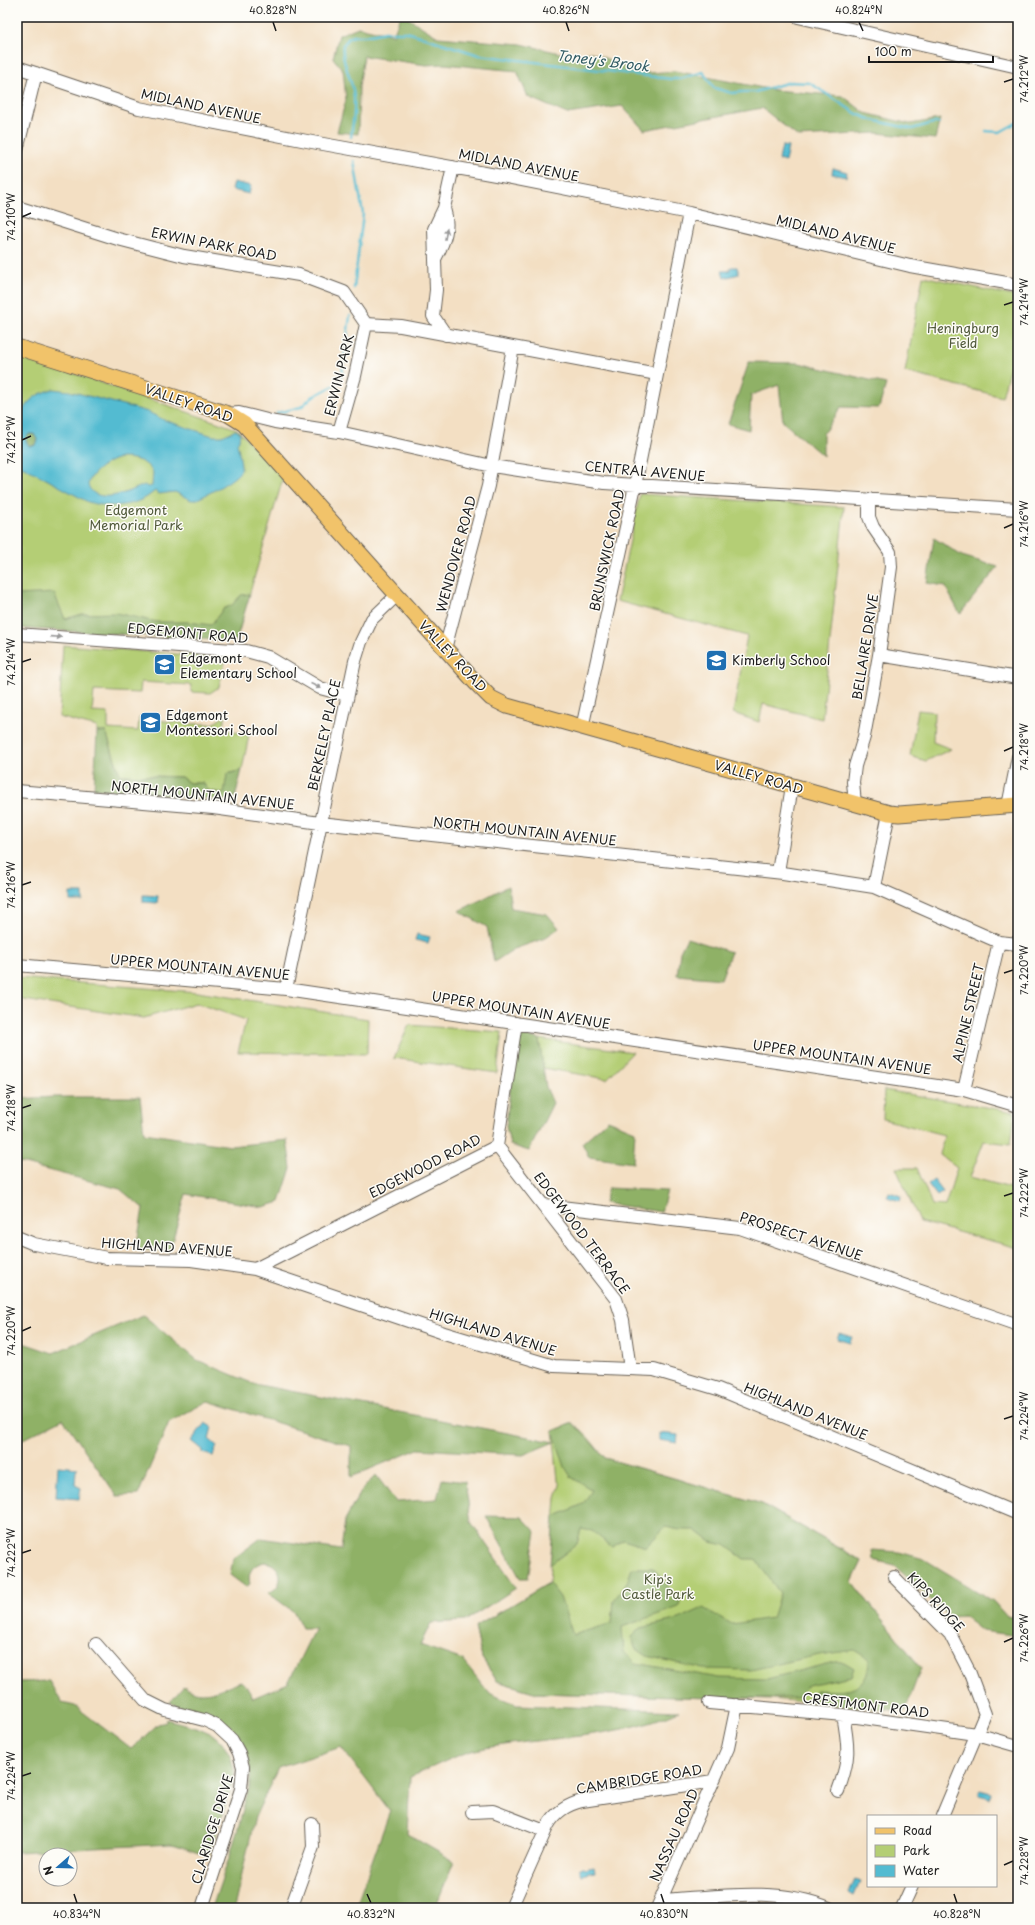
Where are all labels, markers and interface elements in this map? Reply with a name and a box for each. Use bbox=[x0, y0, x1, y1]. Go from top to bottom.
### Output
text: 40.828°N bbox=[249, 2, 297, 17]
text: 40.826°N bbox=[542, 2, 590, 17]
text: 40.824°N bbox=[835, 2, 883, 17]
scale bar bbox=[869, 38, 993, 64]
text: 100 m bbox=[875, 42, 912, 60]
water label: Toney's Brook bbox=[556, 44, 651, 77]
text: 74.212°W bbox=[1016, 54, 1031, 103]
street label: MIDLAND AVENUE bbox=[139, 84, 263, 128]
street label: MIDLAND AVENUE bbox=[457, 144, 581, 185]
text: 74.210°W bbox=[3, 192, 18, 241]
street label: MIDLAND AVENUE bbox=[775, 210, 898, 258]
street label: ERWIN PARK ROAD bbox=[150, 222, 279, 265]
one-way arrow bbox=[443, 227, 449, 240]
text: 74.214°W bbox=[1016, 278, 1031, 326]
park label: Heningburg Field bbox=[927, 318, 999, 352]
street label: ERWIN PARK bbox=[319, 332, 358, 418]
street label: VALLEY ROAD bbox=[143, 379, 236, 426]
text: 74.212°W bbox=[3, 415, 18, 464]
street label: CENTRAL AVENUE bbox=[584, 456, 706, 485]
street label: BRUNSWICK ROAD bbox=[584, 487, 629, 613]
street label: WENDOVER ROAD bbox=[431, 493, 480, 614]
park label: Edgemont Memorial Park bbox=[89, 500, 183, 534]
text: 74.216°W bbox=[1016, 500, 1031, 548]
street label: BELLAIRE DRIVE bbox=[847, 592, 882, 701]
street label: VALLEY ROAD bbox=[415, 616, 492, 696]
street label: EDGEMONT ROAD bbox=[127, 618, 249, 647]
one-way arrow bbox=[50, 633, 62, 640]
text: 74.214°W bbox=[3, 638, 18, 686]
school or university icon: Kimberly School bbox=[703, 647, 729, 673]
place label: Edgemont Elementary School bbox=[180, 648, 297, 682]
place label: Kimberly School bbox=[732, 650, 830, 669]
school or university icon: Edgemont Elementary School bbox=[151, 652, 177, 678]
street label: BERKELEY PLACE bbox=[302, 677, 345, 793]
one-way arrow bbox=[311, 683, 322, 689]
place label: Edgemont Montessori School bbox=[166, 705, 278, 739]
school or university icon: Edgemont Montessori School bbox=[138, 709, 164, 735]
text: 74.218°W bbox=[1016, 723, 1031, 771]
street label: VALLEY ROAD bbox=[712, 755, 806, 798]
street label: NORTH MOUNTAIN AVENUE bbox=[110, 775, 296, 814]
street label: NORTH MOUNTAIN AVENUE bbox=[432, 811, 618, 850]
text: 74.216°W bbox=[3, 861, 18, 909]
text: 74.220°W bbox=[1016, 944, 1031, 995]
street label: UPPER MOUNTAIN AVENUE bbox=[109, 949, 291, 984]
street label: ALPINE STREET bbox=[947, 961, 988, 1064]
street label: UPPER MOUNTAIN AVENUE bbox=[430, 986, 612, 1033]
street label: UPPER MOUNTAIN AVENUE bbox=[751, 1035, 933, 1078]
text: 74.218°W bbox=[3, 1084, 18, 1132]
street label: EDGEWOOD ROAD bbox=[365, 1129, 484, 1202]
text: 74.222°W bbox=[1016, 1167, 1031, 1218]
street label: EDGEWOOD TERRACE bbox=[530, 1168, 635, 1298]
street label: PROSPECT AVENUE bbox=[737, 1207, 865, 1264]
street label: HIGHLAND AVENUE bbox=[101, 1232, 233, 1261]
street label: HIGHLAND AVENUE bbox=[427, 1303, 559, 1360]
text: 74.220°W bbox=[3, 1305, 18, 1356]
street label: HIGHLAND AVENUE bbox=[742, 1377, 871, 1444]
text: 74.224°W bbox=[1016, 1391, 1031, 1440]
text: 74.222°W bbox=[3, 1527, 18, 1578]
street label: KIPS RIDGE bbox=[904, 1567, 969, 1636]
park label: Kip's Castle Park bbox=[622, 1569, 694, 1603]
text: 74.226°W bbox=[1016, 1613, 1031, 1662]
street label: CRESTMONT ROAD bbox=[802, 1687, 931, 1722]
text: 74.224°W bbox=[3, 1751, 18, 1800]
street label: CAMBRIDGE ROAD bbox=[575, 1759, 703, 1798]
street label: CLARIDGE DRIVE bbox=[186, 1772, 237, 1886]
street label: NASSAU ROAD bbox=[644, 1785, 703, 1884]
legend bbox=[867, 1815, 997, 1887]
text: Road bbox=[903, 1821, 932, 1839]
text: 74.228°W bbox=[1016, 1836, 1031, 1886]
text: Park bbox=[903, 1841, 930, 1859]
north arrow bbox=[38, 1847, 78, 1887]
text: Water bbox=[903, 1861, 940, 1879]
text: N bbox=[39, 1863, 58, 1878]
text: 40.834°N bbox=[53, 1906, 101, 1921]
text: 40.832°N bbox=[347, 1906, 395, 1921]
text: 40.830°N bbox=[640, 1906, 688, 1921]
text: 40.828°N bbox=[933, 1906, 981, 1921]

